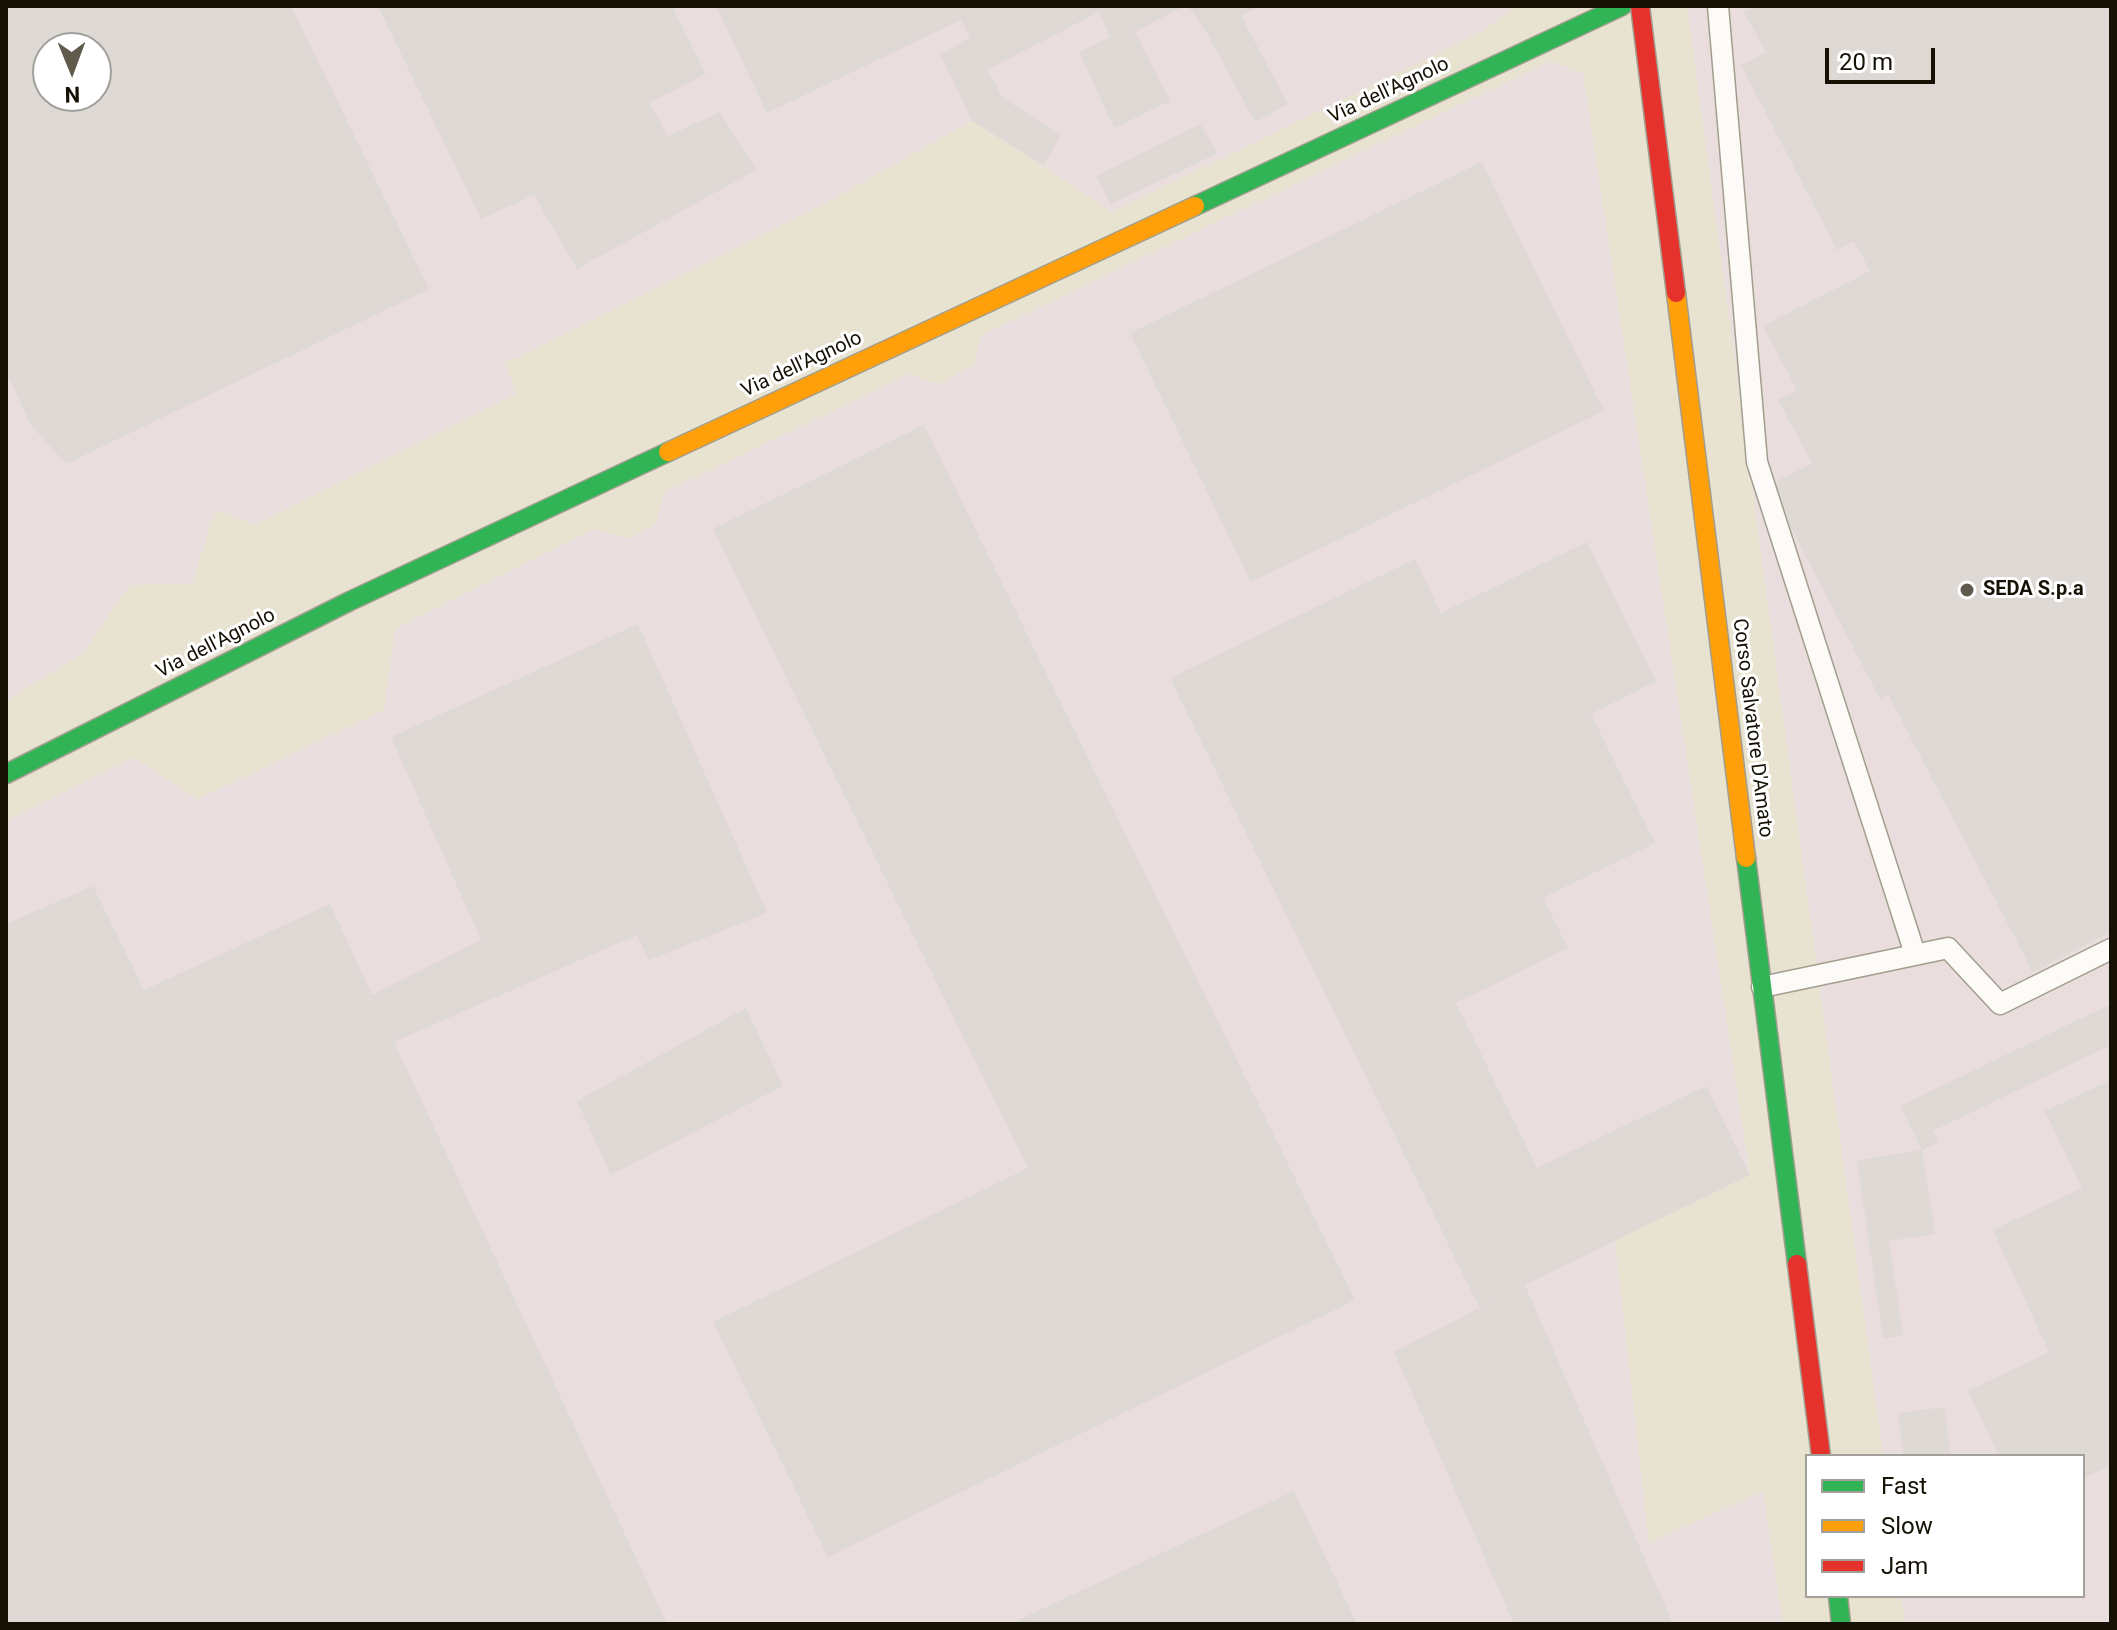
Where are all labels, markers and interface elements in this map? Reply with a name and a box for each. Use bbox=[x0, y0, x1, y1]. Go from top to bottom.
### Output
north arrow bbox=[32, 32, 112, 112]
scale bar bbox=[1829, 32, 1939, 82]
text: 20 m bbox=[1839, 48, 1893, 76]
street label: Via dell'Agnolo bbox=[1325, 53, 1453, 129]
text: N bbox=[64, 82, 80, 107]
street label: Via dell'Agnolo bbox=[738, 327, 866, 403]
place label: SEDA S.p.a bbox=[1983, 578, 2084, 602]
marker: SEDA S.p.a bbox=[1958, 581, 1976, 599]
street label: Via dell'Agnolo bbox=[152, 604, 280, 684]
street label: Corso Salvatore D'Amato bbox=[1727, 617, 1777, 839]
legend bbox=[1805, 1454, 2085, 1598]
text: Fast bbox=[1881, 1472, 1927, 1500]
text: Slow bbox=[1881, 1512, 1933, 1540]
text: Jam bbox=[1881, 1552, 1928, 1580]

